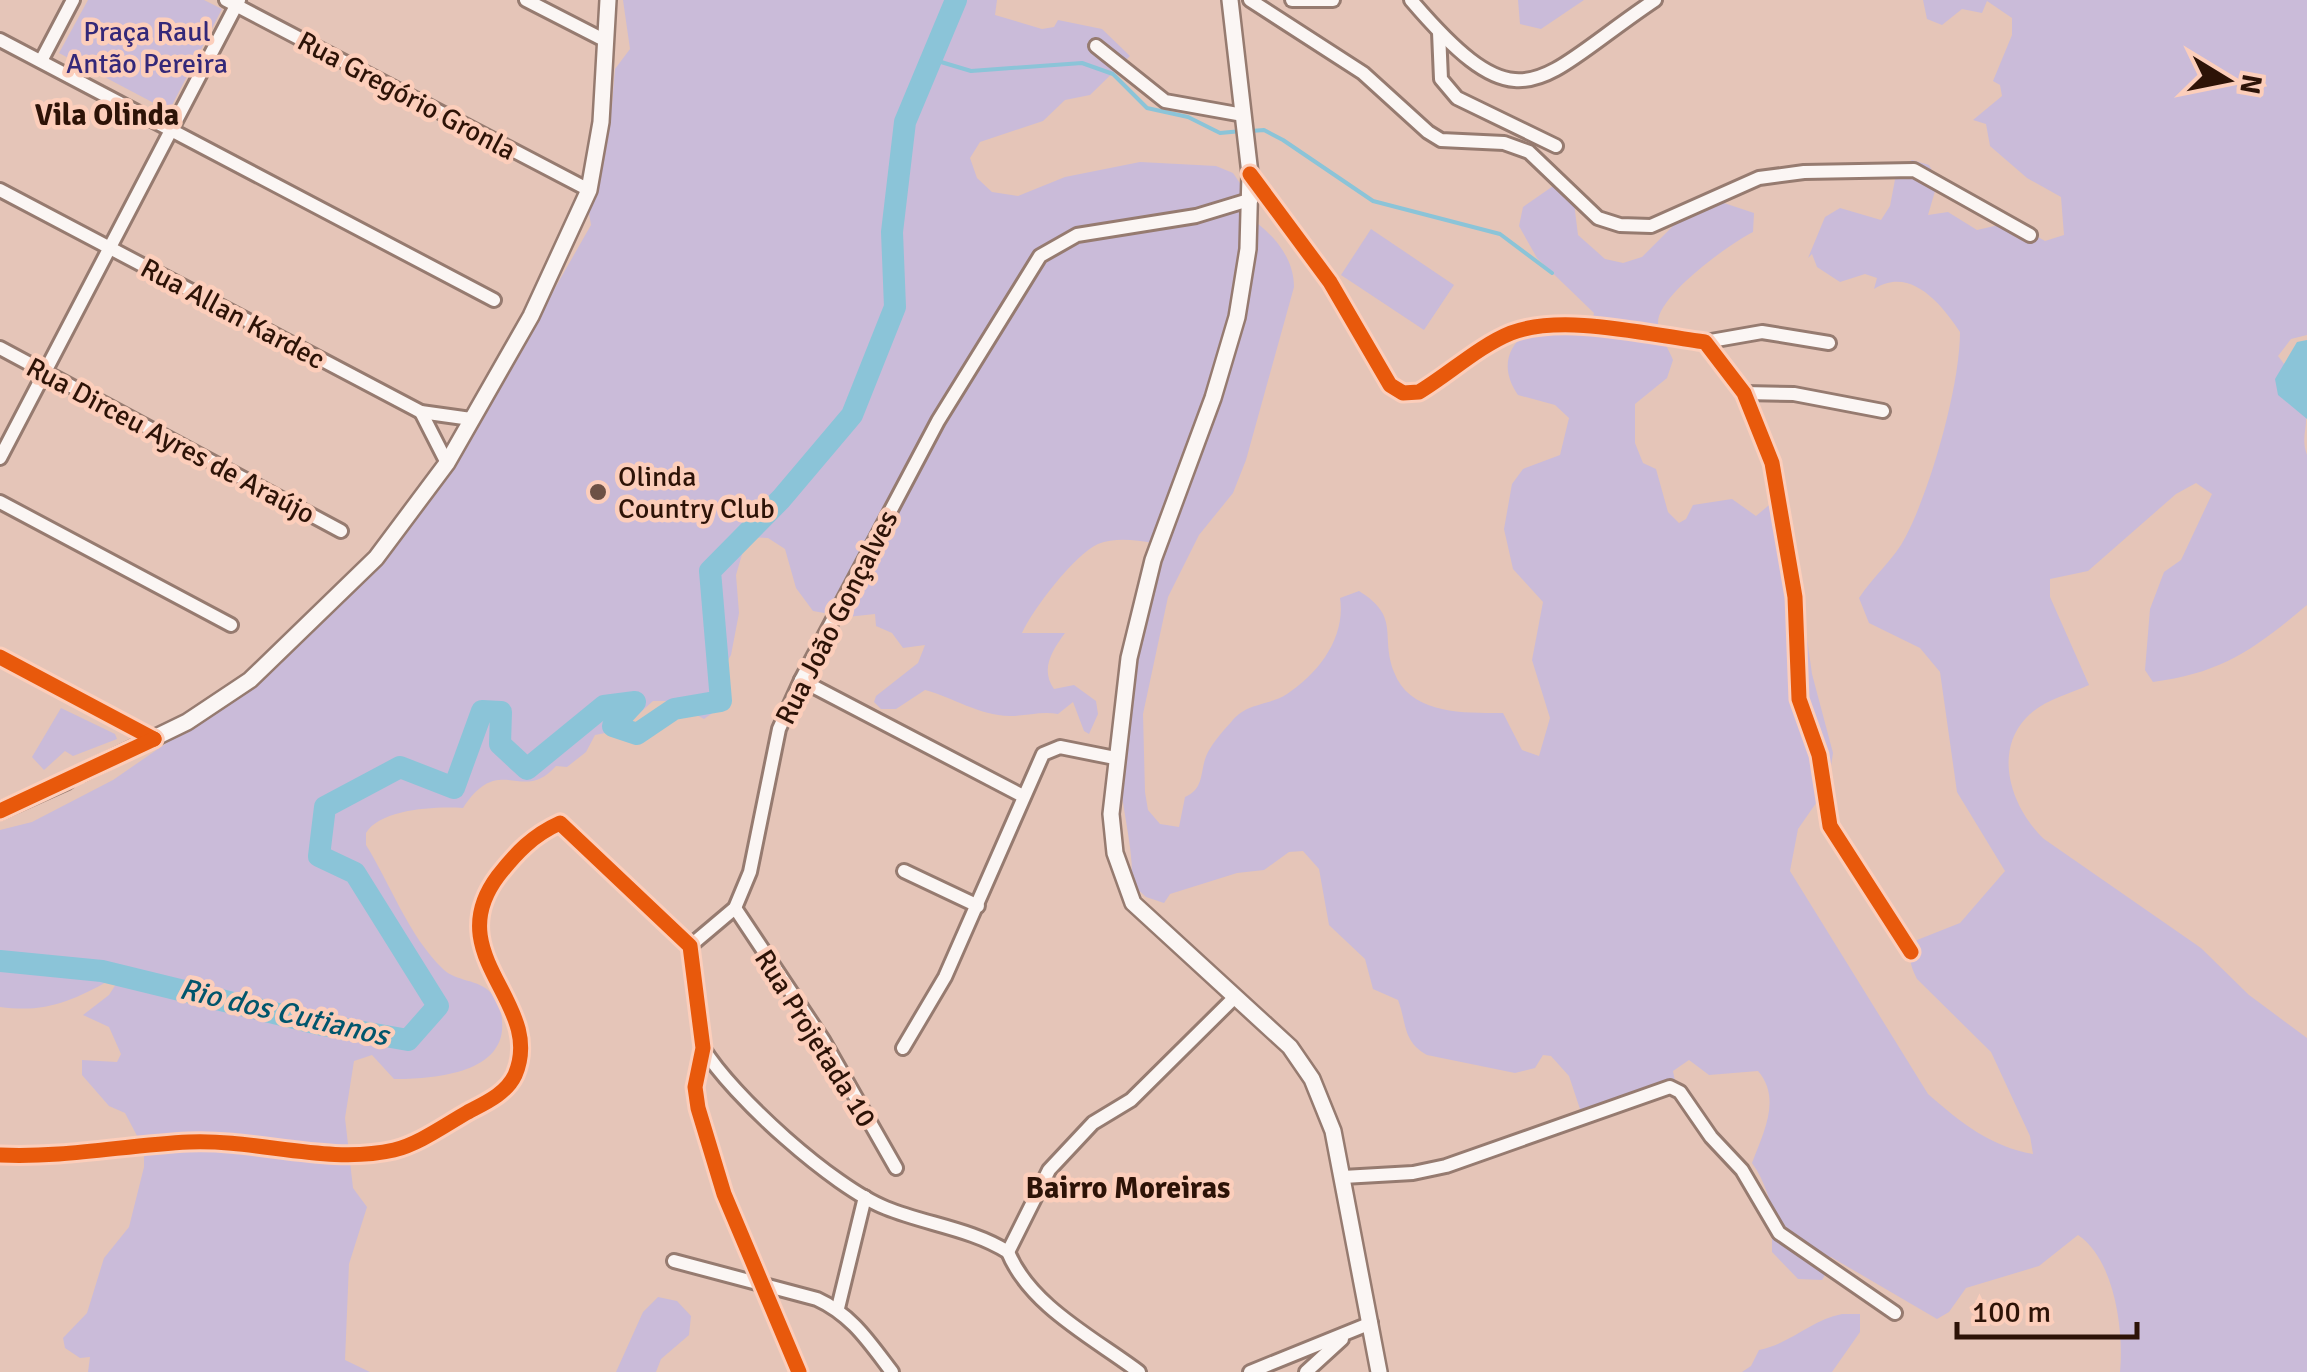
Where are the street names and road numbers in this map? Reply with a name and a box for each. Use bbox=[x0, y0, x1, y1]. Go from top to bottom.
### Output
street label: Rua Gregório Gronla bbox=[292, 24, 521, 168]
street label: Rua Allan Kardec bbox=[135, 251, 330, 377]
street label: Rua Dirceu Ayres de Araújo bbox=[20, 350, 321, 531]
street label: Rua João Gonçalves bbox=[768, 505, 906, 730]
street label: Rua Projetada 10 bbox=[747, 944, 883, 1134]

